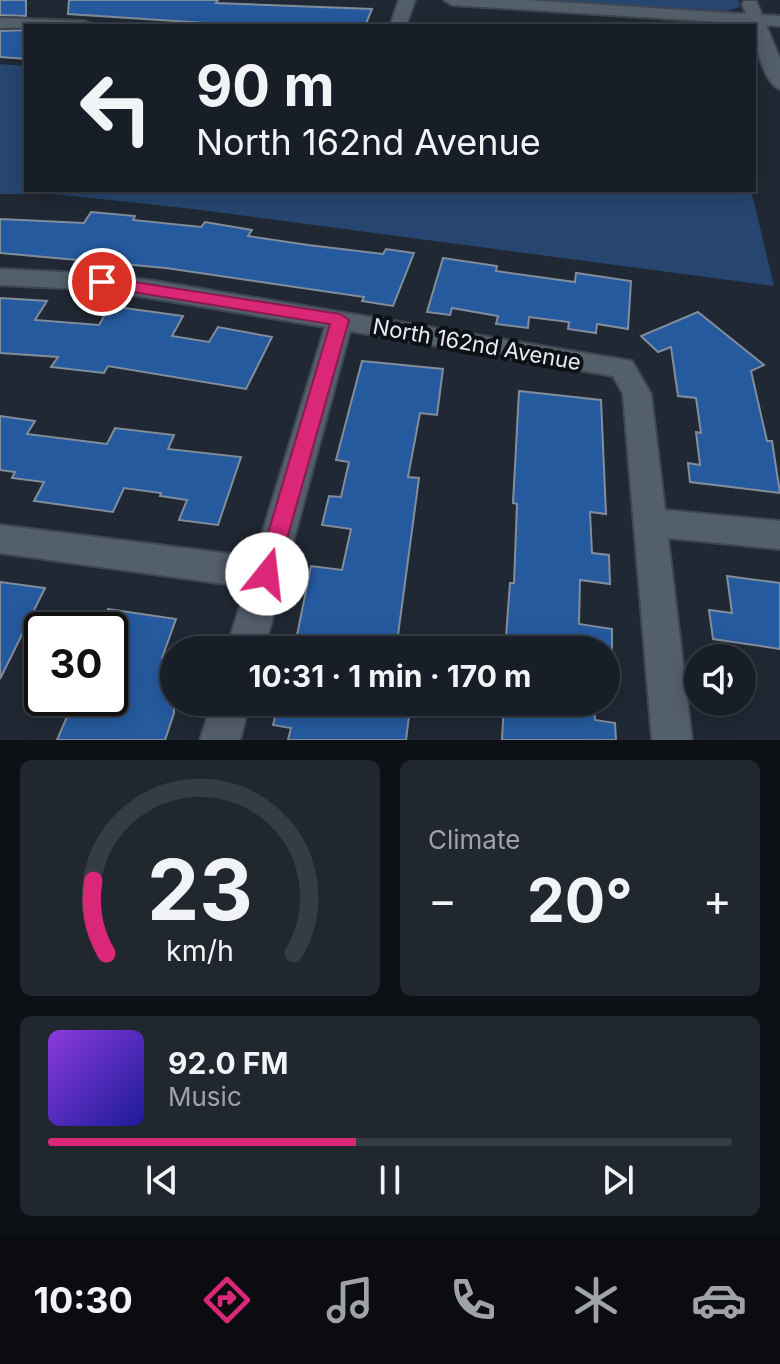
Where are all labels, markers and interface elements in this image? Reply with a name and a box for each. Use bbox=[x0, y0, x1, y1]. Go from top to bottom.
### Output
text: 90 m bbox=[196, 52, 335, 120]
icon: left bbox=[64, 56, 168, 160]
text: North 162nd Avenue bbox=[196, 120, 541, 164]
pin bbox=[68, 248, 136, 316]
icon: arrive bbox=[80, 260, 124, 304]
street label: North 162nd Avenue bbox=[371, 313, 583, 375]
position arrow bbox=[225, 532, 309, 616]
speed limit sign: 30 bbox=[24, 612, 128, 716]
map controls bbox=[684, 644, 756, 716]
button: sound bbox=[684, 644, 756, 716]
text: 10:31 · 1 min · 170 m bbox=[249, 658, 531, 694]
text: Climate bbox=[428, 824, 520, 855]
text: 23 bbox=[147, 839, 253, 940]
text: 20° bbox=[527, 864, 633, 936]
text: − bbox=[428, 873, 457, 927]
text: + bbox=[703, 873, 732, 927]
text: km/h bbox=[166, 933, 234, 968]
text: 92.0 FM bbox=[168, 1045, 288, 1081]
text: Music bbox=[168, 1081, 242, 1112]
icon: previous bbox=[140, 1158, 184, 1202]
icon: pause bbox=[368, 1158, 412, 1202]
icon: next bbox=[596, 1158, 640, 1202]
icon: directions bbox=[199, 1272, 255, 1328]
icon: music bbox=[322, 1272, 378, 1328]
icon: phone bbox=[445, 1272, 501, 1328]
icon: climate bbox=[568, 1272, 624, 1328]
icon: car bbox=[691, 1272, 747, 1328]
text: 10:30 bbox=[33, 1278, 133, 1322]

